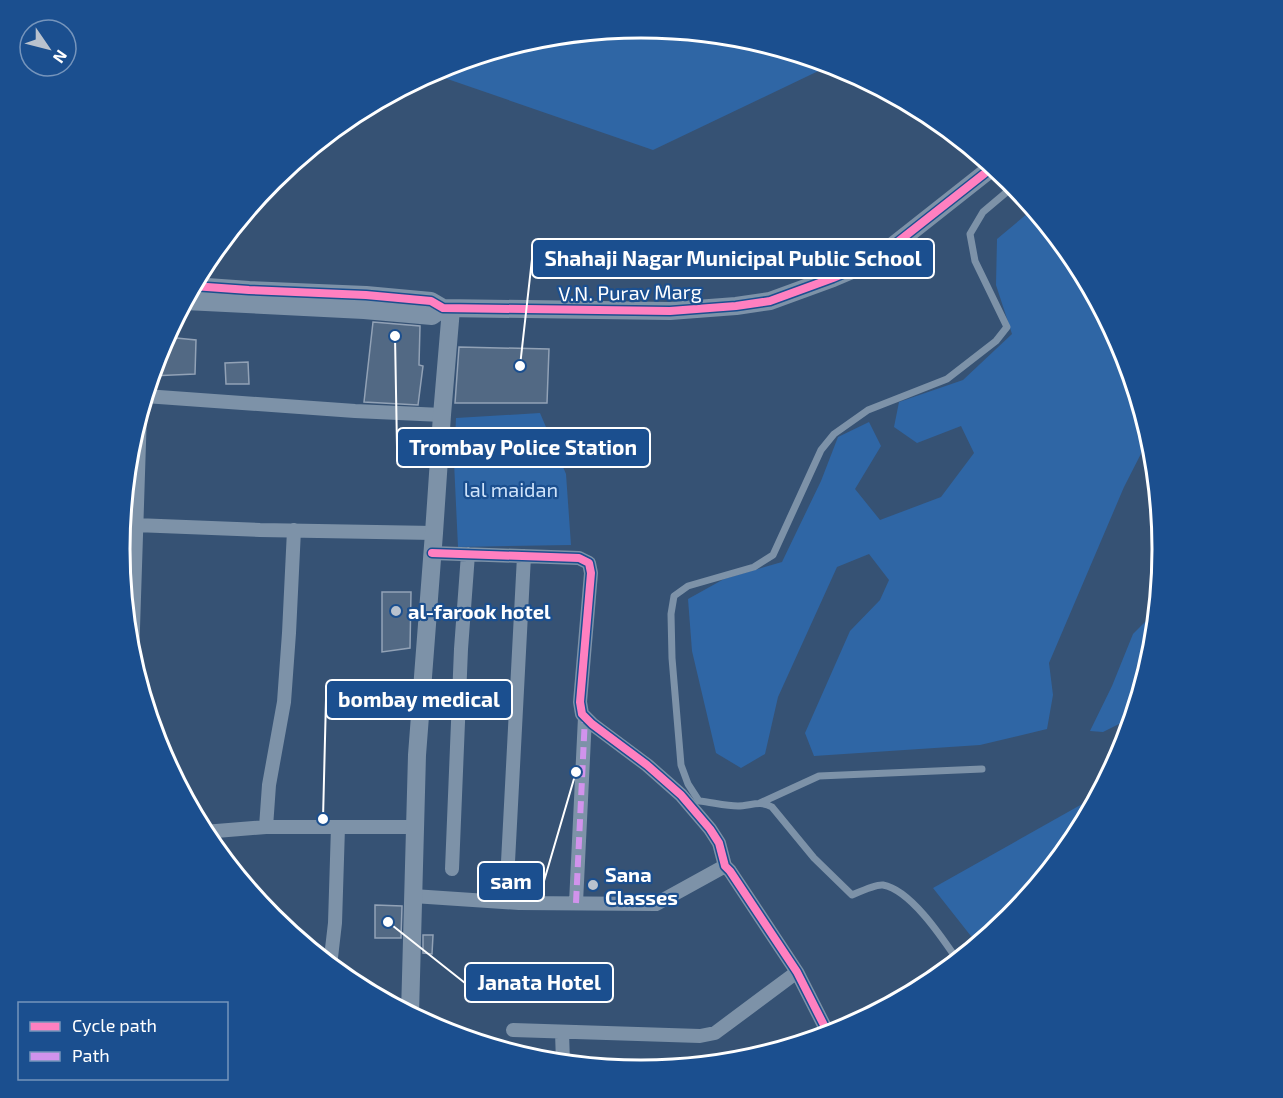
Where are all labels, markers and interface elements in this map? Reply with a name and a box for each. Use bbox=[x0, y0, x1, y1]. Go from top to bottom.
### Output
north arrow bbox=[18, 18, 78, 78]
text: N bbox=[50, 47, 72, 67]
callout: Shahaji Nagar Municipal Public School bbox=[532, 239, 934, 278]
text: Shahaji Nagar Municipal Public School bbox=[544, 245, 922, 270]
street label: V.N. Purav Marg bbox=[558, 279, 702, 305]
callout: Trombay Police Station bbox=[397, 428, 650, 467]
text: Trombay Police Station bbox=[409, 434, 637, 460]
park label: lal maidan bbox=[464, 477, 558, 501]
place label: al-farook hotel bbox=[408, 599, 551, 623]
marker: al-farook hotel bbox=[389, 604, 403, 618]
callout: bombay medical bbox=[326, 680, 512, 719]
text: bombay medical bbox=[338, 686, 500, 712]
callout: sam bbox=[478, 862, 544, 901]
place label: Sana Classes bbox=[605, 862, 678, 909]
text: sam bbox=[490, 868, 532, 893]
marker: Sana Classes bbox=[586, 878, 600, 892]
callout: Janata Hotel bbox=[465, 963, 613, 1002]
text: Janata Hotel bbox=[477, 969, 601, 994]
legend bbox=[18, 1002, 228, 1080]
text: Cycle path bbox=[72, 1014, 157, 1036]
text: Path bbox=[72, 1044, 110, 1066]

